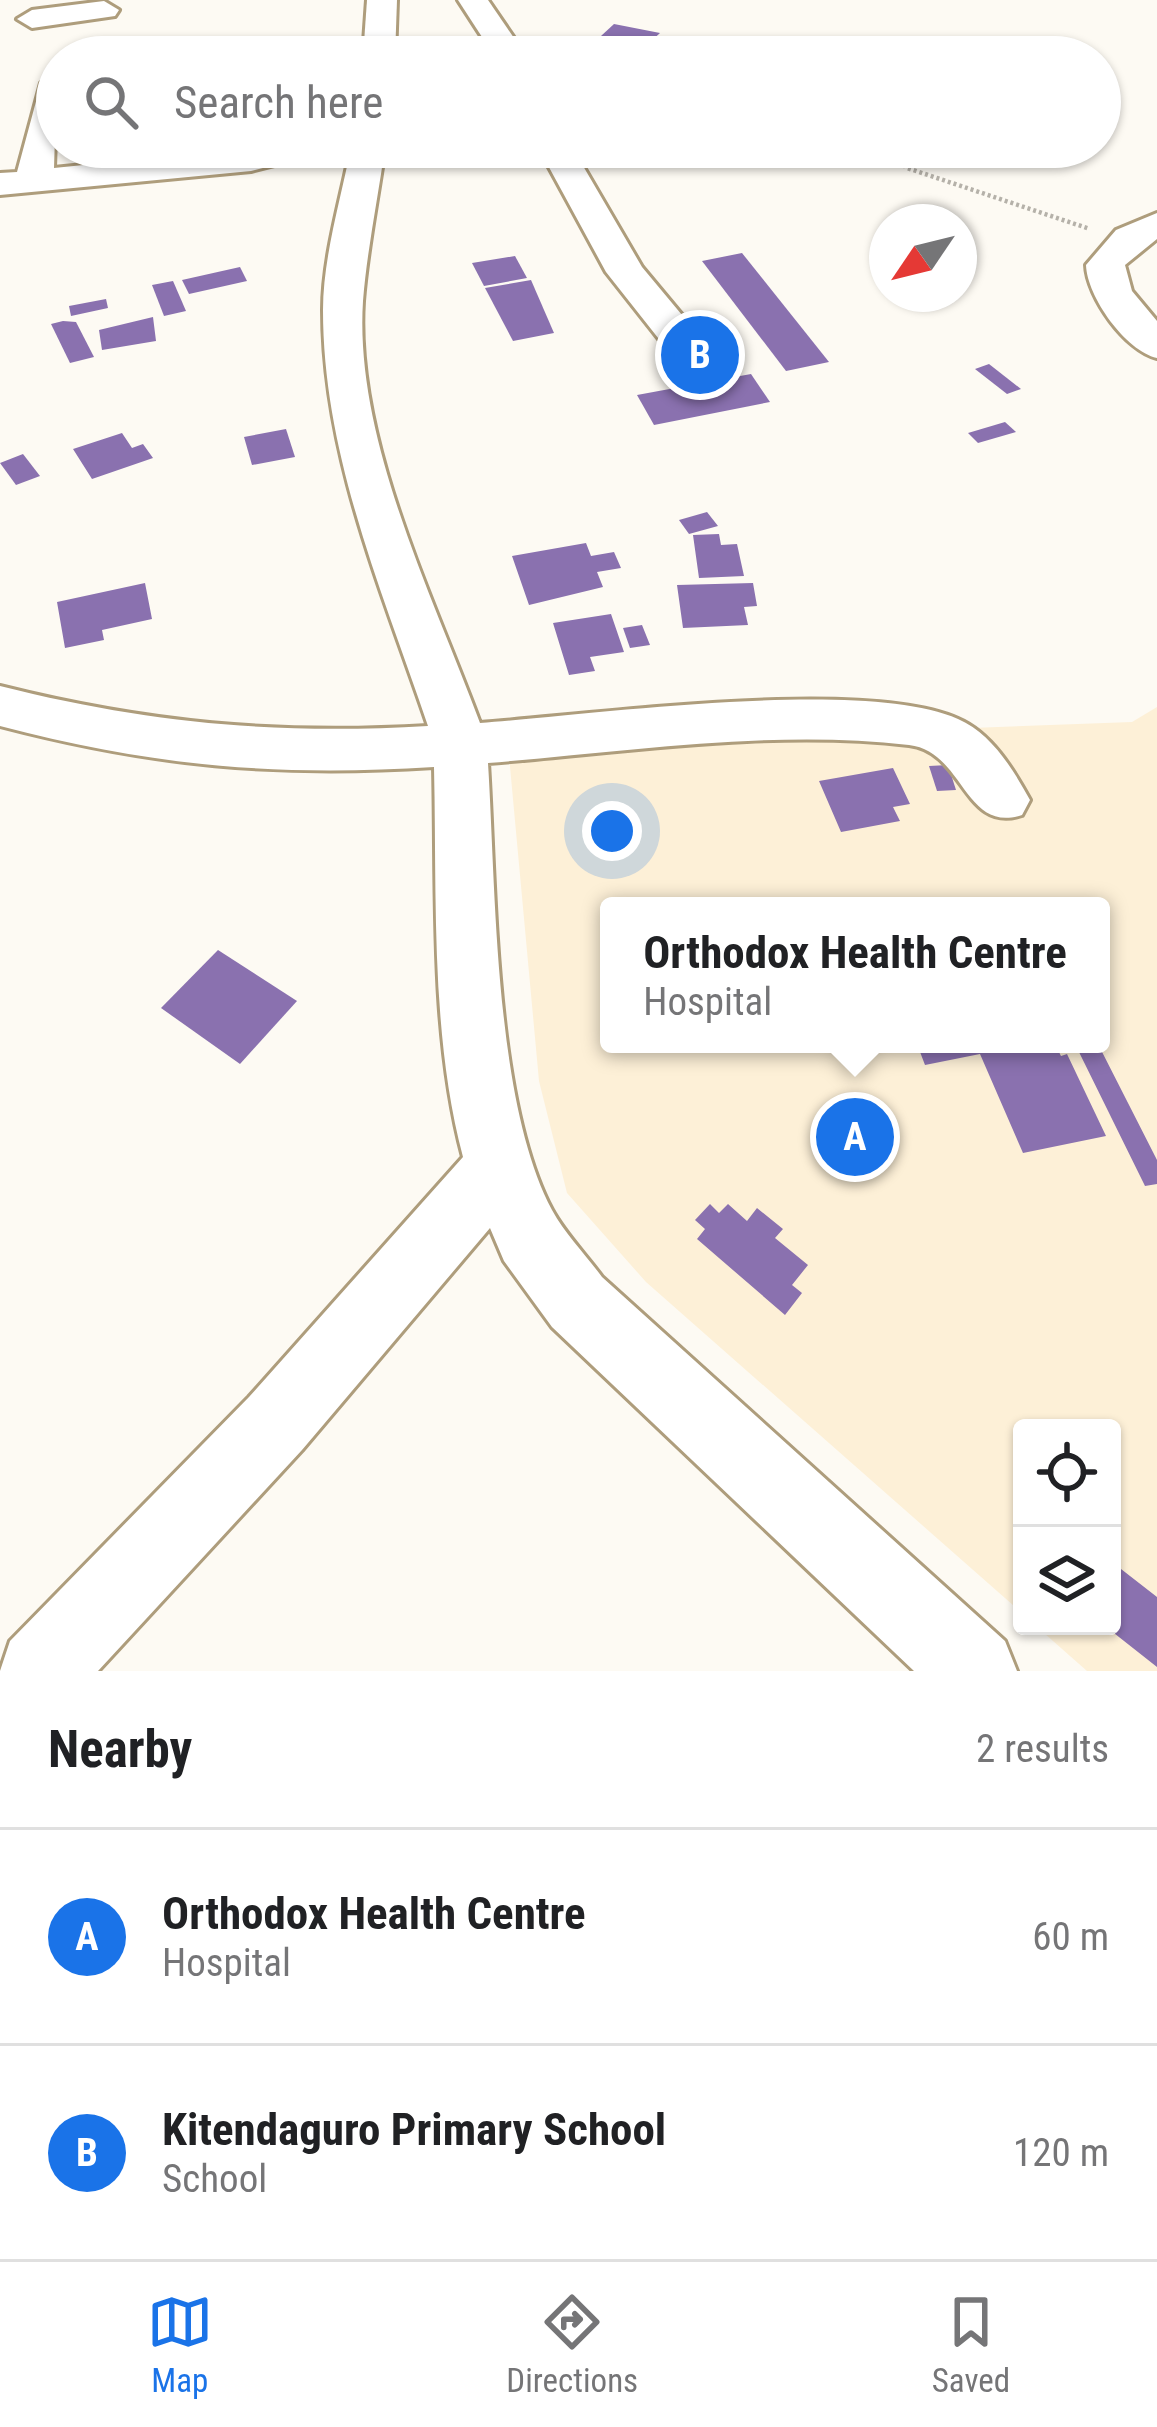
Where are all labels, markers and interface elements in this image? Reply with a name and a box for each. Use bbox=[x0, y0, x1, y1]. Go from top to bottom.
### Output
search box bbox=[36, 36, 1121, 168]
icon: search bbox=[78, 69, 144, 135]
text: Search here bbox=[174, 76, 383, 129]
north arrow bbox=[869, 204, 977, 312]
pin: B bbox=[661, 310, 739, 400]
your location bbox=[582, 801, 642, 861]
popup bbox=[600, 897, 1110, 1053]
text: Orthodox Health Centre bbox=[643, 926, 1067, 979]
text: Hospital bbox=[643, 979, 772, 1025]
pin: A bbox=[816, 1092, 894, 1182]
map controls bbox=[1013, 1419, 1121, 1635]
button: locate bbox=[1013, 1419, 1121, 1527]
button: layers bbox=[1013, 1527, 1121, 1635]
text: Nearby bbox=[48, 1720, 192, 1779]
text: 2 results bbox=[976, 1726, 1109, 1772]
text: Orthodox Health Centre bbox=[162, 1887, 586, 1940]
text: A bbox=[75, 1914, 99, 1960]
text: 60 m bbox=[1032, 1914, 1109, 1960]
text: Hospital bbox=[162, 1940, 291, 1986]
text: Kitendaguro Primary School bbox=[162, 2103, 666, 2156]
text: B bbox=[76, 2130, 98, 2176]
text: 120 m bbox=[1013, 2130, 1109, 2176]
text: School bbox=[162, 2156, 267, 2202]
tab: Map bbox=[147, 2289, 213, 2400]
tab: Directions bbox=[506, 2289, 638, 2400]
tab: Saved bbox=[932, 2289, 1010, 2400]

